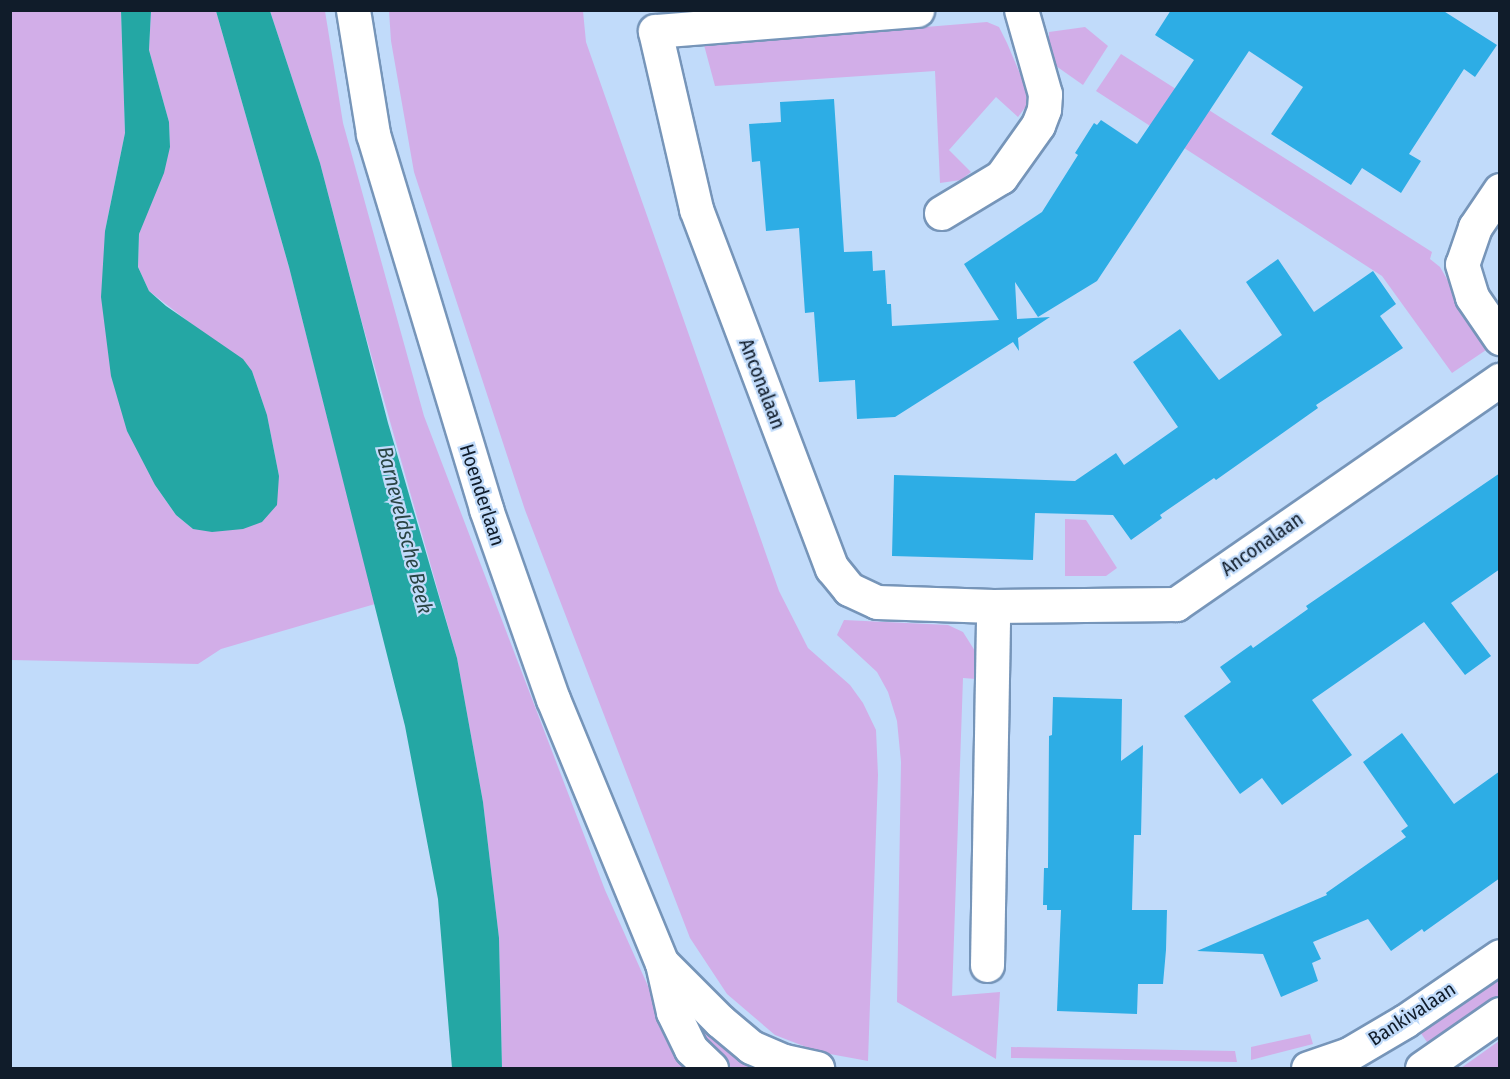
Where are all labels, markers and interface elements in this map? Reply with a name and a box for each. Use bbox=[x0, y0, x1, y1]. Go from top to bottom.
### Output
street label: Anconalaan bbox=[734, 335, 790, 433]
street label: Hoenderlaan bbox=[454, 441, 510, 549]
water label: Barneveldsche Beek bbox=[372, 444, 438, 616]
street label: Anconalaan bbox=[1216, 507, 1308, 581]
street label: Bankivalaan bbox=[1364, 977, 1460, 1051]

